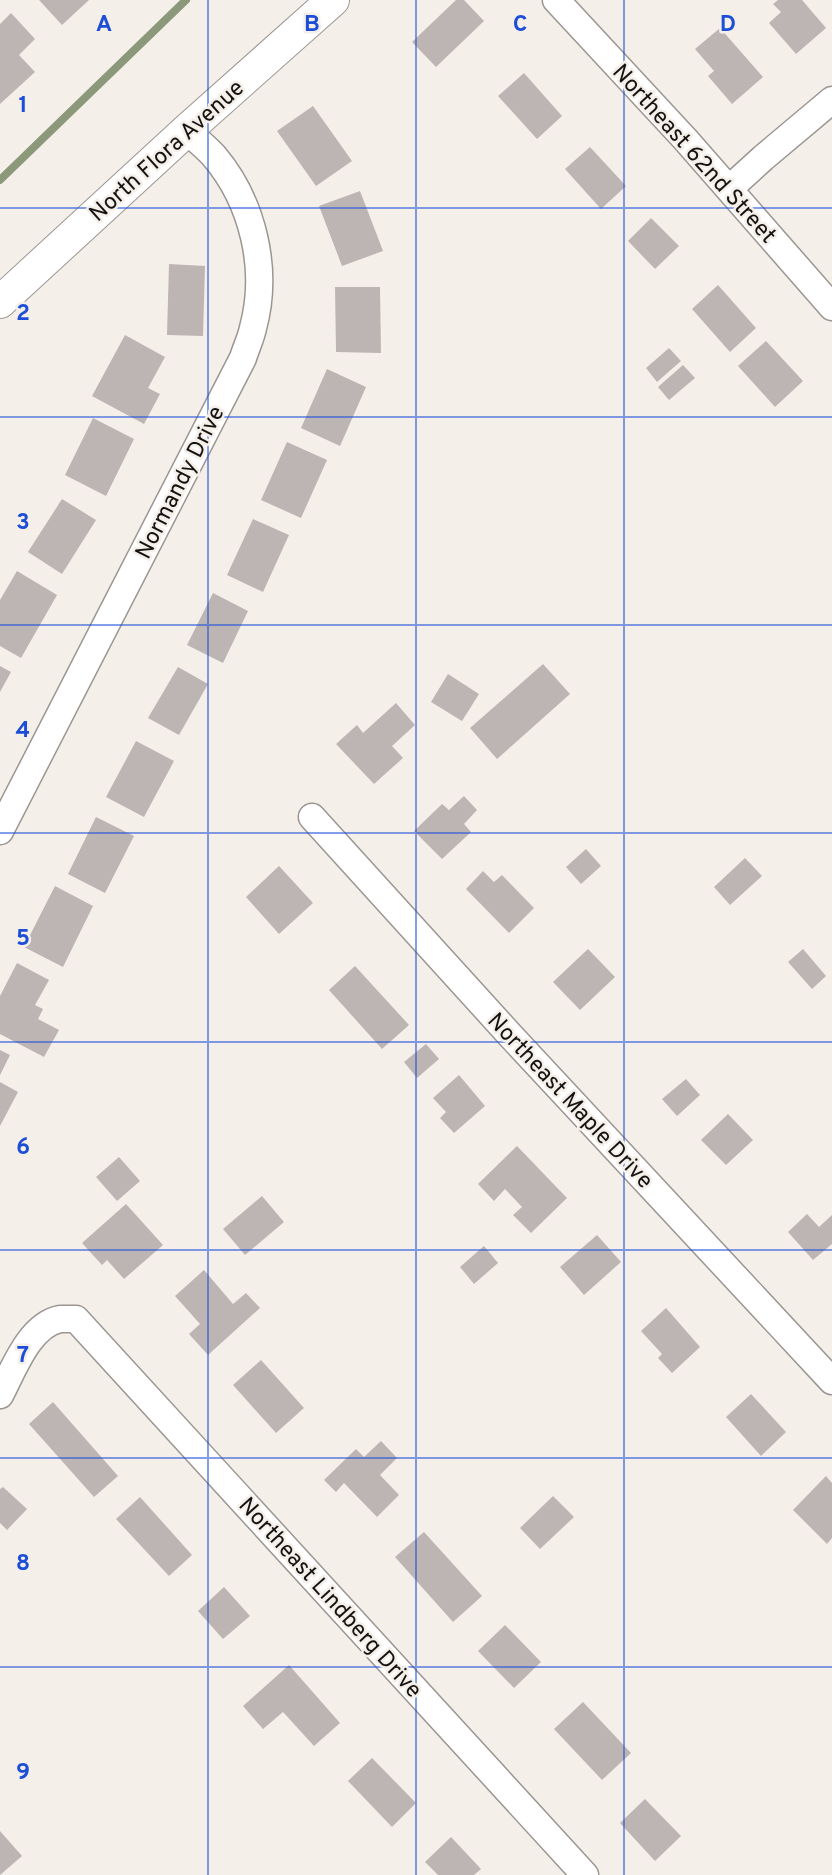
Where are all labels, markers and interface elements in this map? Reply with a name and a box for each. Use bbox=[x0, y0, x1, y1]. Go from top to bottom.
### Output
text: A bbox=[96, 11, 112, 40]
text: B bbox=[304, 11, 320, 40]
text: C bbox=[513, 11, 527, 40]
text: D bbox=[720, 11, 736, 40]
street label: Northeast 62nd Street bbox=[605, 59, 781, 250]
street label: North Flora Avenue bbox=[84, 75, 251, 229]
text: 1 bbox=[18, 92, 28, 121]
text: 2 bbox=[16, 300, 30, 329]
street label: Normandy Drive bbox=[130, 402, 232, 565]
text: 3 bbox=[16, 509, 30, 538]
text: 4 bbox=[16, 717, 30, 746]
text: 5 bbox=[16, 925, 30, 954]
street label: Northeast Maple Drive bbox=[480, 1008, 658, 1196]
text: 6 bbox=[16, 1134, 30, 1163]
text: 7 bbox=[17, 1342, 29, 1371]
street label: Northeast Lindberg Drive bbox=[231, 1492, 427, 1705]
text: 8 bbox=[16, 1550, 30, 1579]
text: 9 bbox=[16, 1759, 30, 1788]

